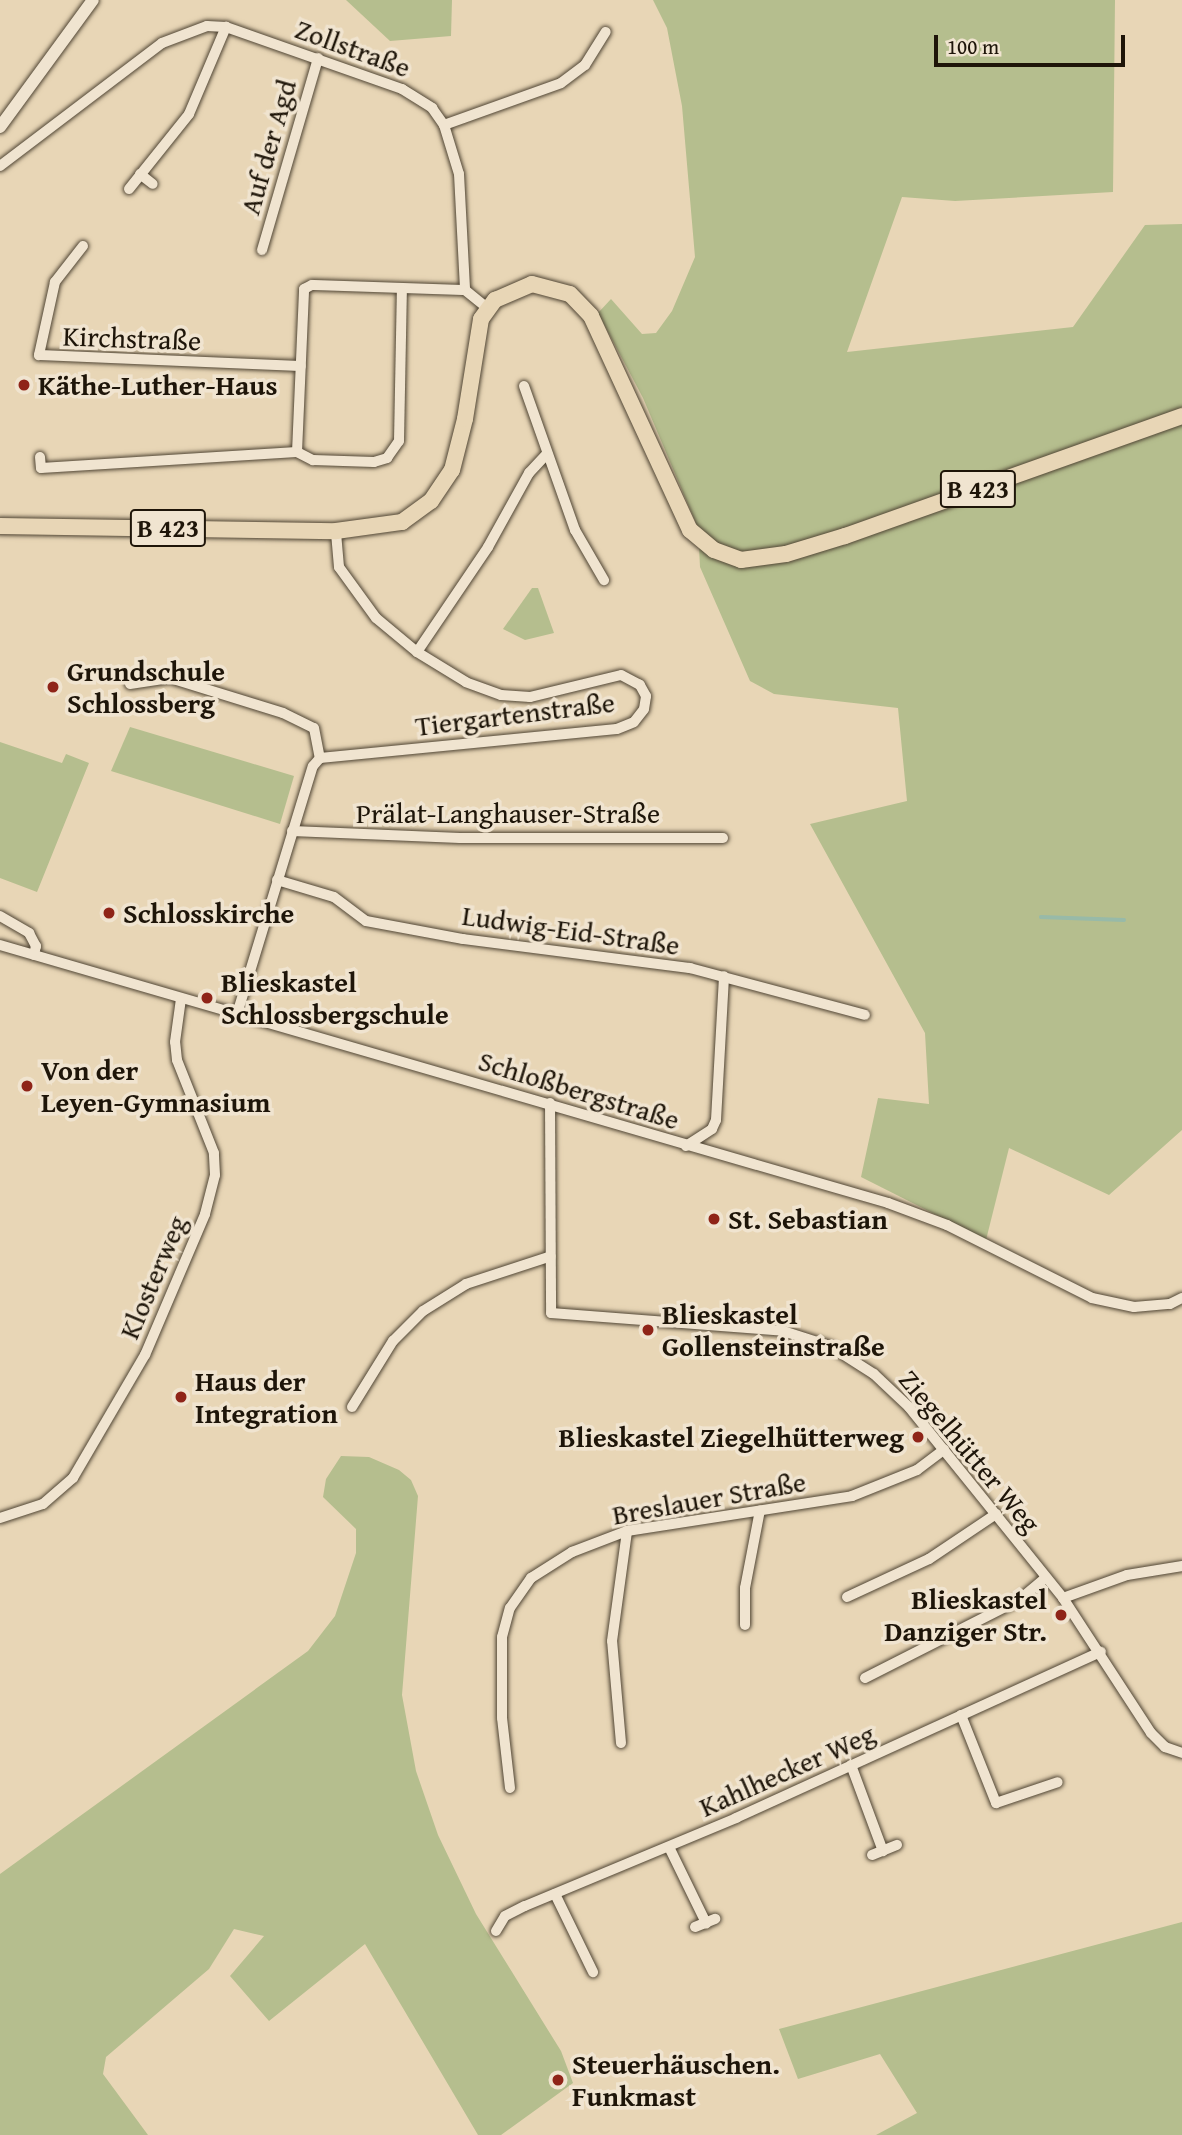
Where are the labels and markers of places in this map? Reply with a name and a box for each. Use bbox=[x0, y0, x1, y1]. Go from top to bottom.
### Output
place label: Käthe-Luther-Haus bbox=[38, 368, 277, 402]
marker: Käthe-Luther-Haus bbox=[16, 377, 32, 393]
place label: Grundschule Schlossberg bbox=[67, 654, 225, 720]
marker: Grundschule Schlossberg bbox=[45, 679, 61, 695]
place label: Schlosskirche bbox=[123, 896, 294, 930]
marker: Schlosskirche bbox=[101, 905, 117, 921]
place label: Blieskastel Schlossbergschule bbox=[221, 965, 449, 1031]
marker: Blieskastel Schlossbergschule bbox=[199, 990, 215, 1006]
place label: Von der Leyen-Gymnasium bbox=[41, 1053, 271, 1119]
marker: Von der Leyen-Gymnasium bbox=[19, 1078, 35, 1094]
place label: St. Sebastian bbox=[728, 1202, 888, 1236]
marker: St. Sebastian bbox=[706, 1211, 722, 1227]
place label: Blieskastel Gollensteinstraße bbox=[662, 1297, 885, 1363]
marker: Blieskastel Gollensteinstraße bbox=[640, 1322, 656, 1338]
place label: Haus der Integration bbox=[195, 1364, 338, 1430]
marker: Haus der Integration bbox=[173, 1389, 189, 1405]
place label: Blieskastel Ziegelhütterweg bbox=[558, 1420, 904, 1454]
marker: Blieskastel Ziegelhütterweg bbox=[910, 1429, 926, 1445]
place label: Blieskastel Danziger Str. bbox=[884, 1582, 1047, 1648]
marker: Blieskastel Danziger Str. bbox=[1053, 1607, 1069, 1623]
place label: Steuerhäuschen. Funkmast bbox=[572, 2047, 780, 2113]
marker: Steuerhäuschen. Funkmast bbox=[550, 2072, 566, 2088]

